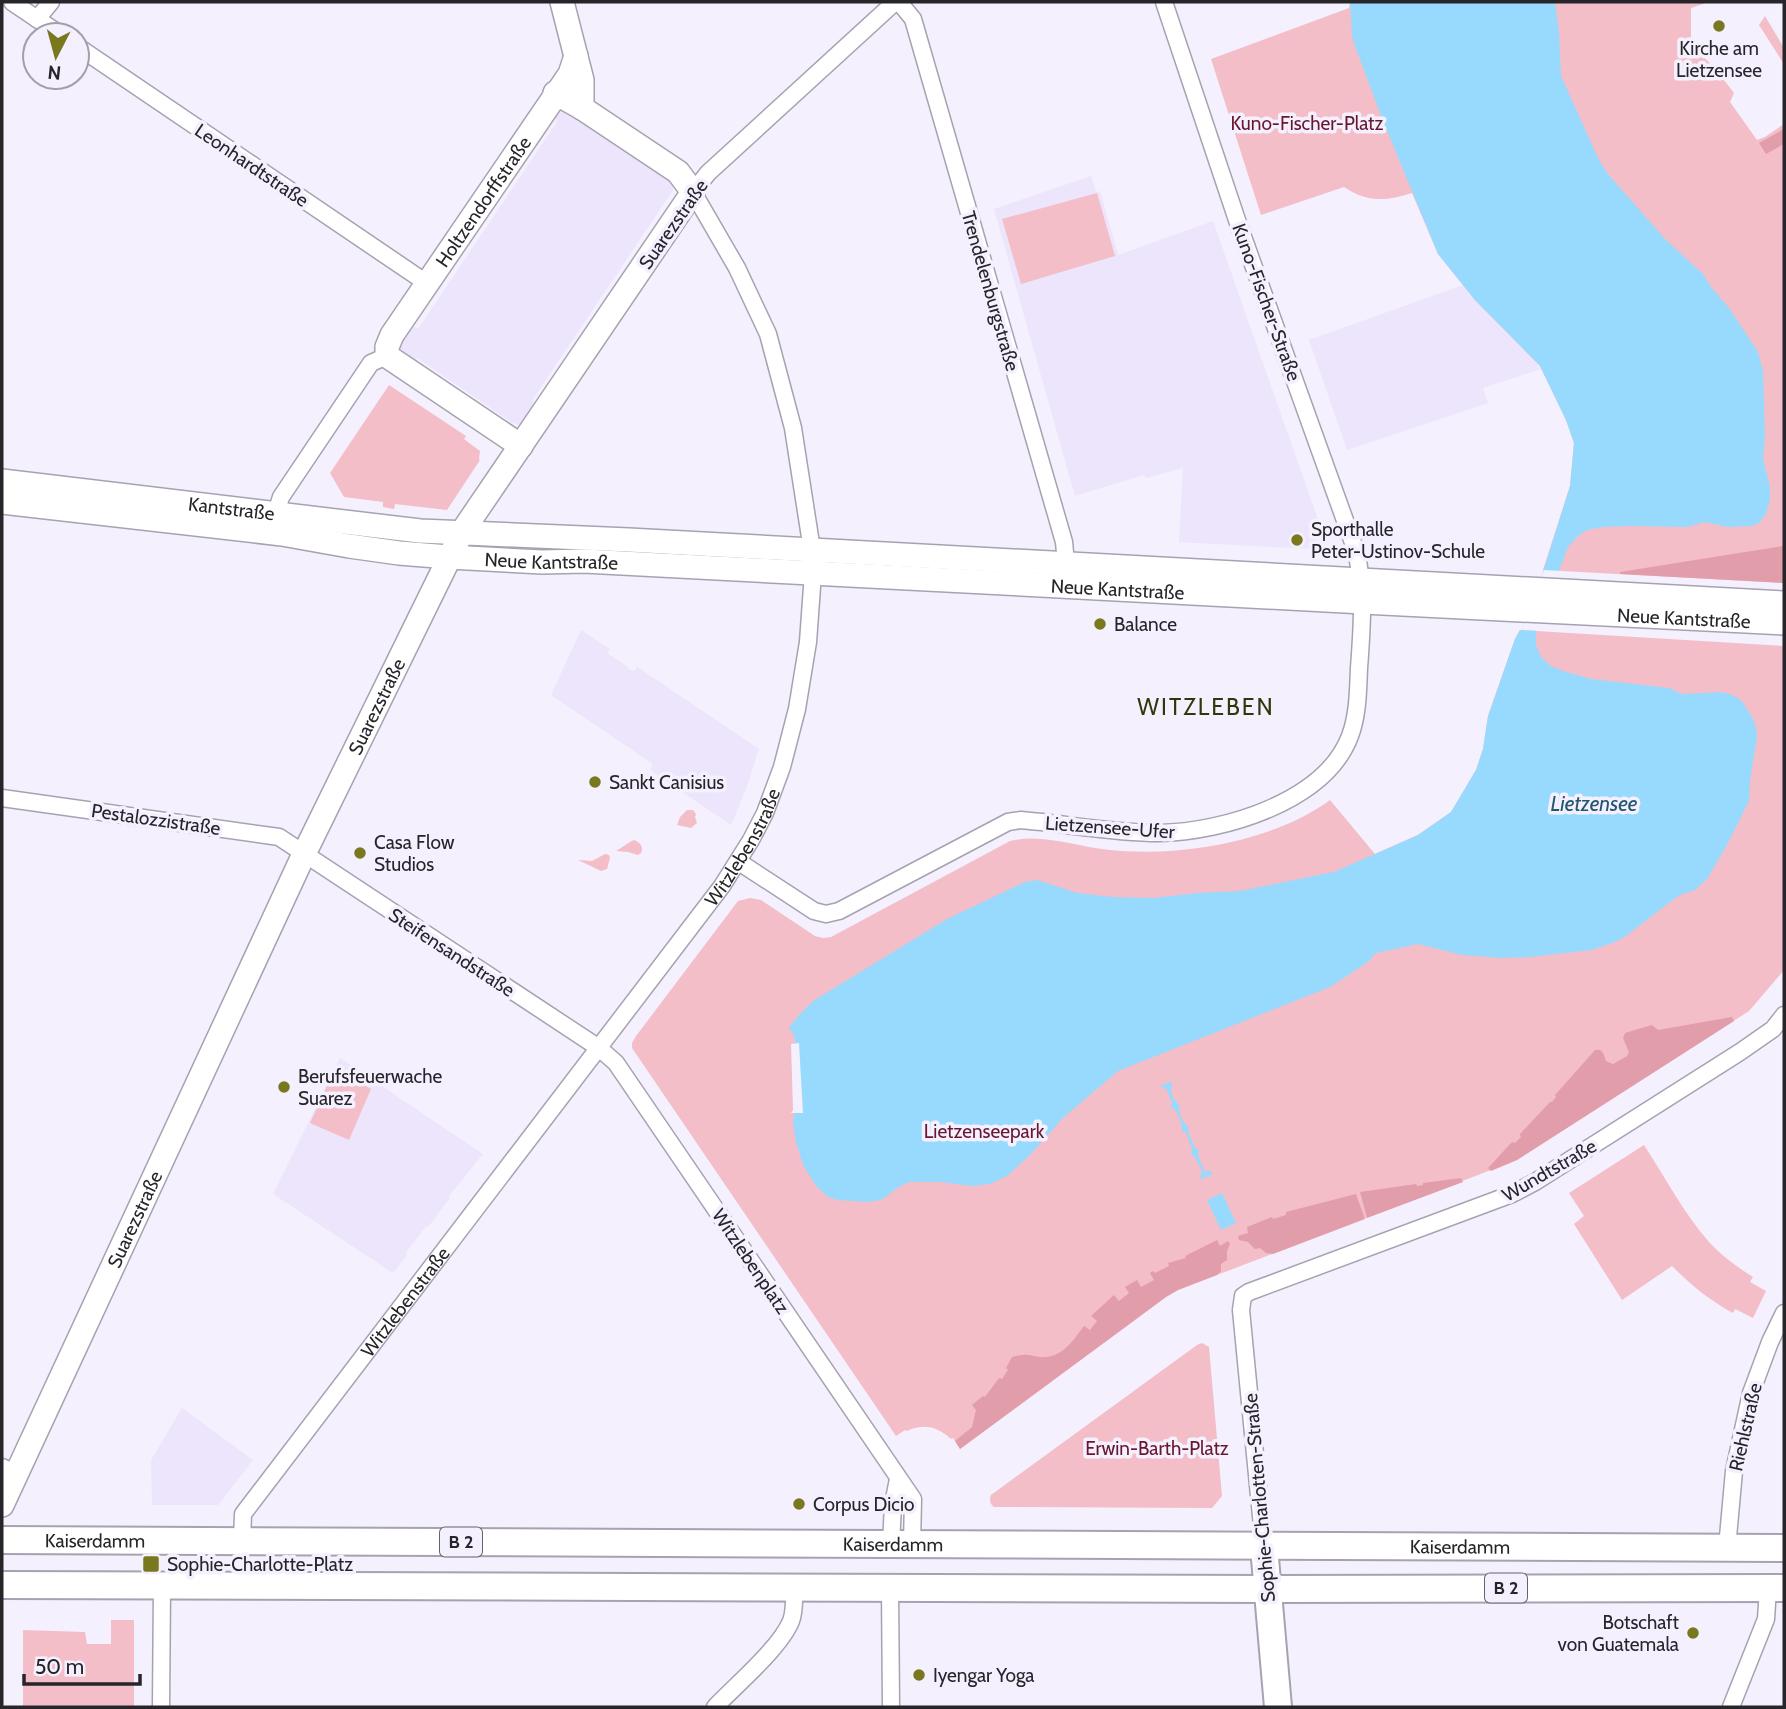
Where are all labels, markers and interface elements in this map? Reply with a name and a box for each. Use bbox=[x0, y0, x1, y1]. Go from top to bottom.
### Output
marker: Kirche am Lietzensee bbox=[1711, 18, 1727, 34]
north arrow bbox=[21, 21, 91, 91]
place label: Kirche am Lietzensee bbox=[1676, 37, 1762, 82]
text: N bbox=[46, 60, 62, 85]
park label: Kuno-Fischer-Platz bbox=[1231, 112, 1384, 135]
street label: Leonhardtstraße bbox=[191, 119, 313, 212]
street label: Holtzendorffstraße bbox=[431, 132, 536, 271]
street label: Suarezstraße bbox=[634, 175, 713, 274]
street label: Trendelenburgstraße bbox=[957, 209, 1024, 374]
street label: Kuno-Fischer-Straße bbox=[1227, 220, 1306, 384]
street label: Kantstraße bbox=[187, 492, 276, 526]
place label: Sporthalle Peter-Ustinov-Schule bbox=[1311, 518, 1485, 563]
marker: Sporthalle Peter-Ustinov-Schule bbox=[1289, 532, 1305, 548]
street label: Neue Kantstraße bbox=[484, 548, 619, 575]
street label: Neue Kantstraße bbox=[1050, 575, 1185, 605]
street label: Neue Kantstraße bbox=[1617, 604, 1751, 633]
place label: Balance bbox=[1114, 613, 1177, 636]
marker: Balance bbox=[1092, 616, 1108, 632]
street label: Suarezstraße bbox=[344, 654, 410, 759]
district label: WITZLEBEN bbox=[1137, 693, 1275, 721]
place label: Sankt Canisius bbox=[609, 771, 724, 794]
marker: Sankt Canisius bbox=[587, 774, 603, 790]
street label: Witzlebenstraße bbox=[700, 785, 785, 911]
water label: Lietzensee bbox=[1551, 791, 1638, 816]
street label: Pestalozzistraße bbox=[90, 799, 222, 840]
street label: Lietzensee-Ufer bbox=[1045, 812, 1175, 843]
place label: Casa Flow Studios bbox=[374, 831, 455, 876]
marker: Casa Flow Studios bbox=[352, 845, 368, 861]
street label: Steifensandstraße bbox=[385, 903, 519, 1002]
place label: Berufsfeuerwache Suarez bbox=[298, 1065, 442, 1110]
marker: Berufsfeuerwache Suarez bbox=[276, 1079, 292, 1095]
park label: Lietzenseepark bbox=[924, 1120, 1045, 1143]
street label: Wundtstraße bbox=[1498, 1134, 1601, 1207]
street label: Suarezstraße bbox=[103, 1167, 168, 1272]
street label: Witzlebenplatz bbox=[707, 1204, 794, 1318]
street label: Witzlebenstraße bbox=[356, 1242, 455, 1362]
street label: Riehlstraße bbox=[1724, 1381, 1767, 1473]
street label: Sophie-Charlotten-Straße bbox=[1239, 1392, 1280, 1603]
park label: Erwin-Barth-Platz bbox=[1085, 1437, 1229, 1460]
place label: Corpus Dicio bbox=[813, 1493, 914, 1516]
marker: Corpus Dicio bbox=[791, 1496, 807, 1512]
road number: B 2 bbox=[440, 1527, 482, 1556]
street label: Kaiserdamm bbox=[45, 1529, 145, 1553]
street label: Kaiserdamm bbox=[843, 1533, 943, 1556]
street label: Kaiserdamm bbox=[1410, 1535, 1510, 1559]
place label: Sophie-Charlotte-Platz bbox=[167, 1553, 353, 1576]
marker: Sophie-Charlotte-Platz bbox=[141, 1554, 161, 1574]
road number: B 2 bbox=[1485, 1574, 1527, 1602]
place label: Botschaft von Guatemala bbox=[1558, 1611, 1680, 1656]
marker: Botschaft von Guatemala bbox=[1685, 1625, 1701, 1641]
scale bar bbox=[24, 1642, 140, 1686]
text: 50 m bbox=[35, 1654, 84, 1679]
place label: Iyengar Yoga bbox=[933, 1664, 1034, 1687]
marker: Iyengar Yoga bbox=[911, 1667, 927, 1683]

